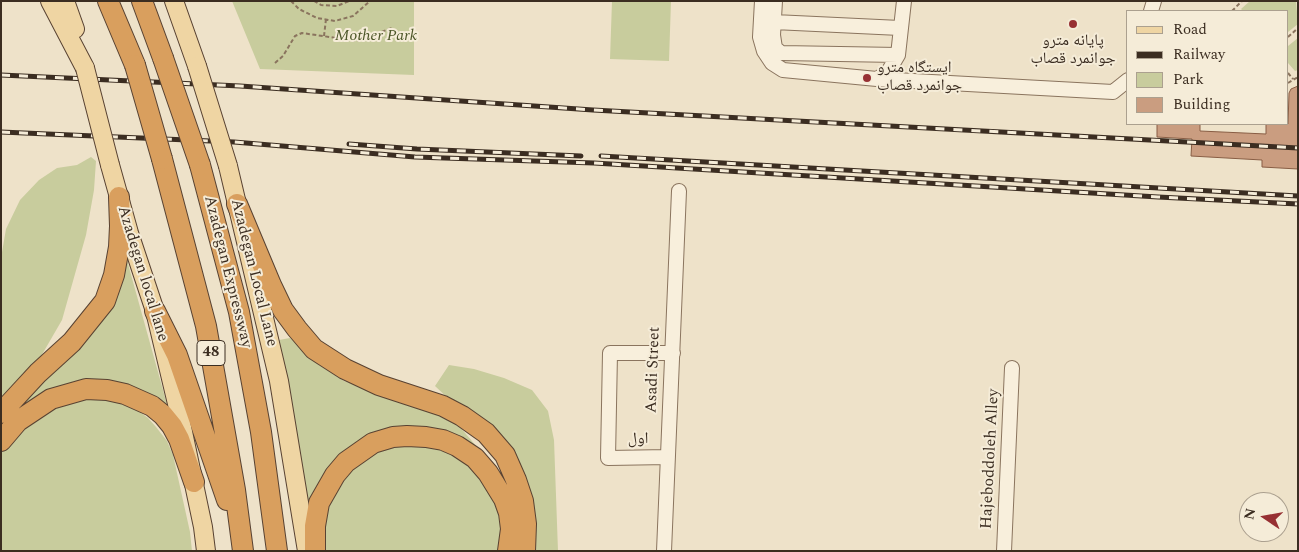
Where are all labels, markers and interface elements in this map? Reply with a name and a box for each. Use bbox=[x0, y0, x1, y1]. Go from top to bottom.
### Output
legend bbox=[1126, 10, 1289, 125]
marker: پایانه مترو جوانمرد قصاب bbox=[1067, 18, 1079, 30]
text: Road bbox=[1173, 18, 1207, 41]
park label: Mother Park bbox=[335, 27, 417, 47]
place label: پایانه مترو جوانمرد قصاب bbox=[1030, 32, 1116, 70]
text: Railway bbox=[1173, 43, 1225, 66]
place label: ایستگاه مترو جوانمرد قصاب bbox=[877, 59, 962, 97]
text: Park bbox=[1173, 68, 1204, 91]
marker: ایستگاه مترو جوانمرد قصاب bbox=[861, 72, 873, 84]
text: Building bbox=[1173, 93, 1230, 116]
street label: Azadegan Expressway bbox=[199, 194, 255, 350]
street label: Azadegan Local Lane bbox=[225, 197, 281, 349]
street label: Azadegan local lane bbox=[112, 204, 172, 344]
street label: Asadi Street bbox=[643, 326, 665, 414]
road number: 48 bbox=[197, 340, 225, 366]
street label: Hajeboddoleh Alley bbox=[978, 388, 1004, 530]
street label: اول bbox=[627, 430, 649, 450]
north arrow bbox=[1239, 492, 1289, 542]
text: N bbox=[1238, 506, 1261, 522]

